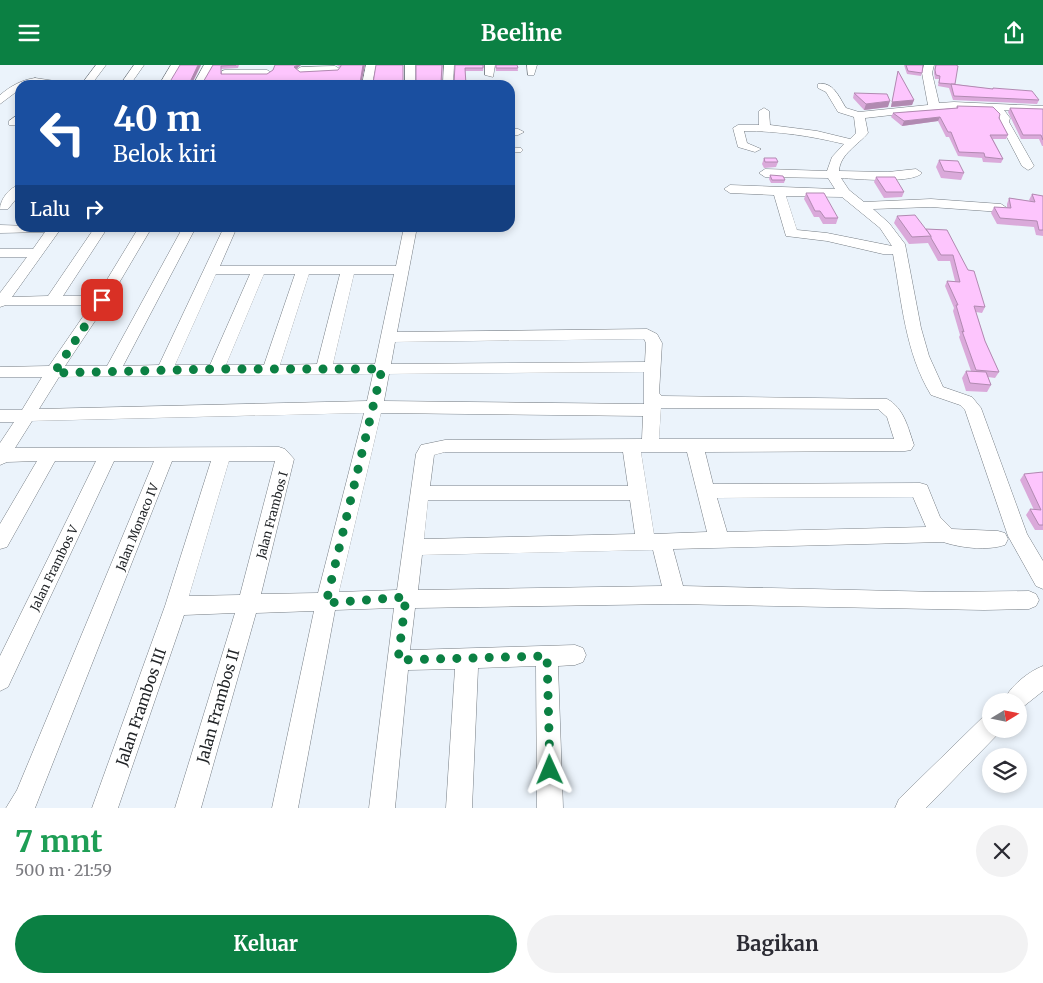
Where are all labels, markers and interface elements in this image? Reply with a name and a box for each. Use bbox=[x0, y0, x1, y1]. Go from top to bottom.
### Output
icon: menu bbox=[15, 19, 43, 47]
text: Beeline bbox=[481, 19, 562, 47]
icon: share bbox=[1000, 19, 1028, 47]
text: 40 m bbox=[113, 97, 201, 141]
icon: left bbox=[30, 100, 95, 165]
text: Belok kiri bbox=[113, 140, 217, 168]
icon: right bbox=[80, 195, 108, 223]
text: Lalu bbox=[30, 197, 70, 221]
pin bbox=[81, 279, 123, 321]
icon: arrive bbox=[88, 286, 116, 314]
street label: Jalan Frambos I bbox=[253, 470, 291, 561]
street label: Jalan Monaco IV bbox=[112, 480, 162, 574]
street label: Jalan Frambos V bbox=[26, 522, 82, 614]
street label: Jalan Frambos III bbox=[112, 646, 170, 769]
street label: Jalan Frambos II bbox=[192, 647, 243, 766]
north arrow bbox=[982, 693, 1028, 737]
map controls bbox=[982, 693, 1027, 793]
position arrow bbox=[523, 743, 575, 795]
button: layers bbox=[982, 748, 1027, 793]
text: 7 mnt bbox=[15, 822, 102, 860]
button: close bbox=[976, 825, 1028, 877]
text: 500 m · 21:59 bbox=[15, 860, 112, 880]
button: Keluar bbox=[15, 915, 517, 973]
button: Bagikan bbox=[527, 915, 1028, 973]

